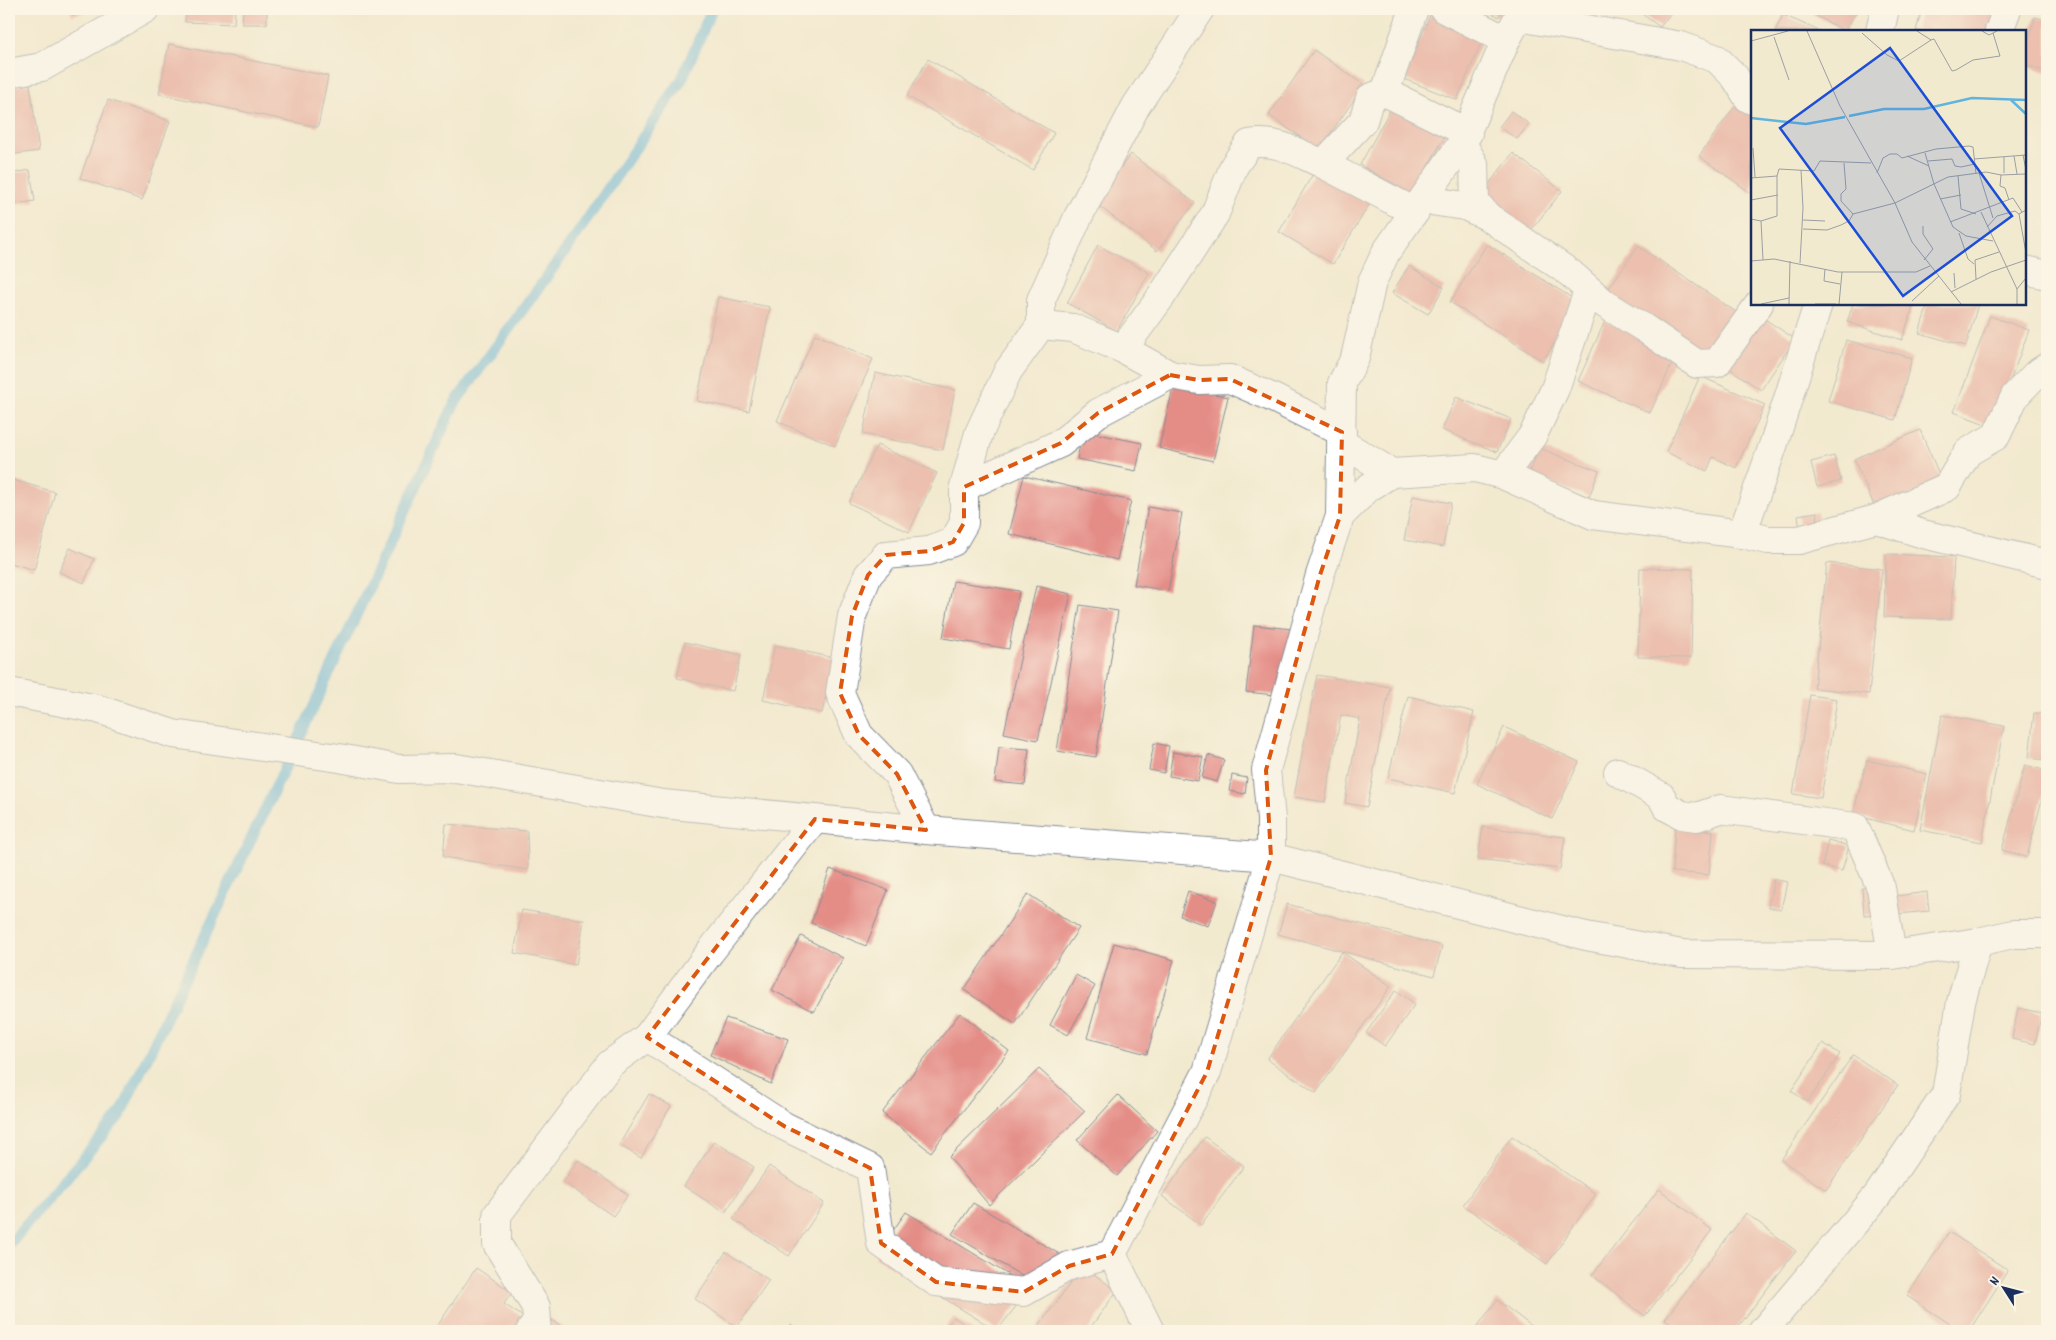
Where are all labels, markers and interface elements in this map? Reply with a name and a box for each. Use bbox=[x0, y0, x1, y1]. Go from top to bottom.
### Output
inset map bbox=[1751, 30, 2026, 305]
north arrow bbox=[1978, 1262, 2028, 1312]
text: N bbox=[1985, 1273, 2005, 1290]

